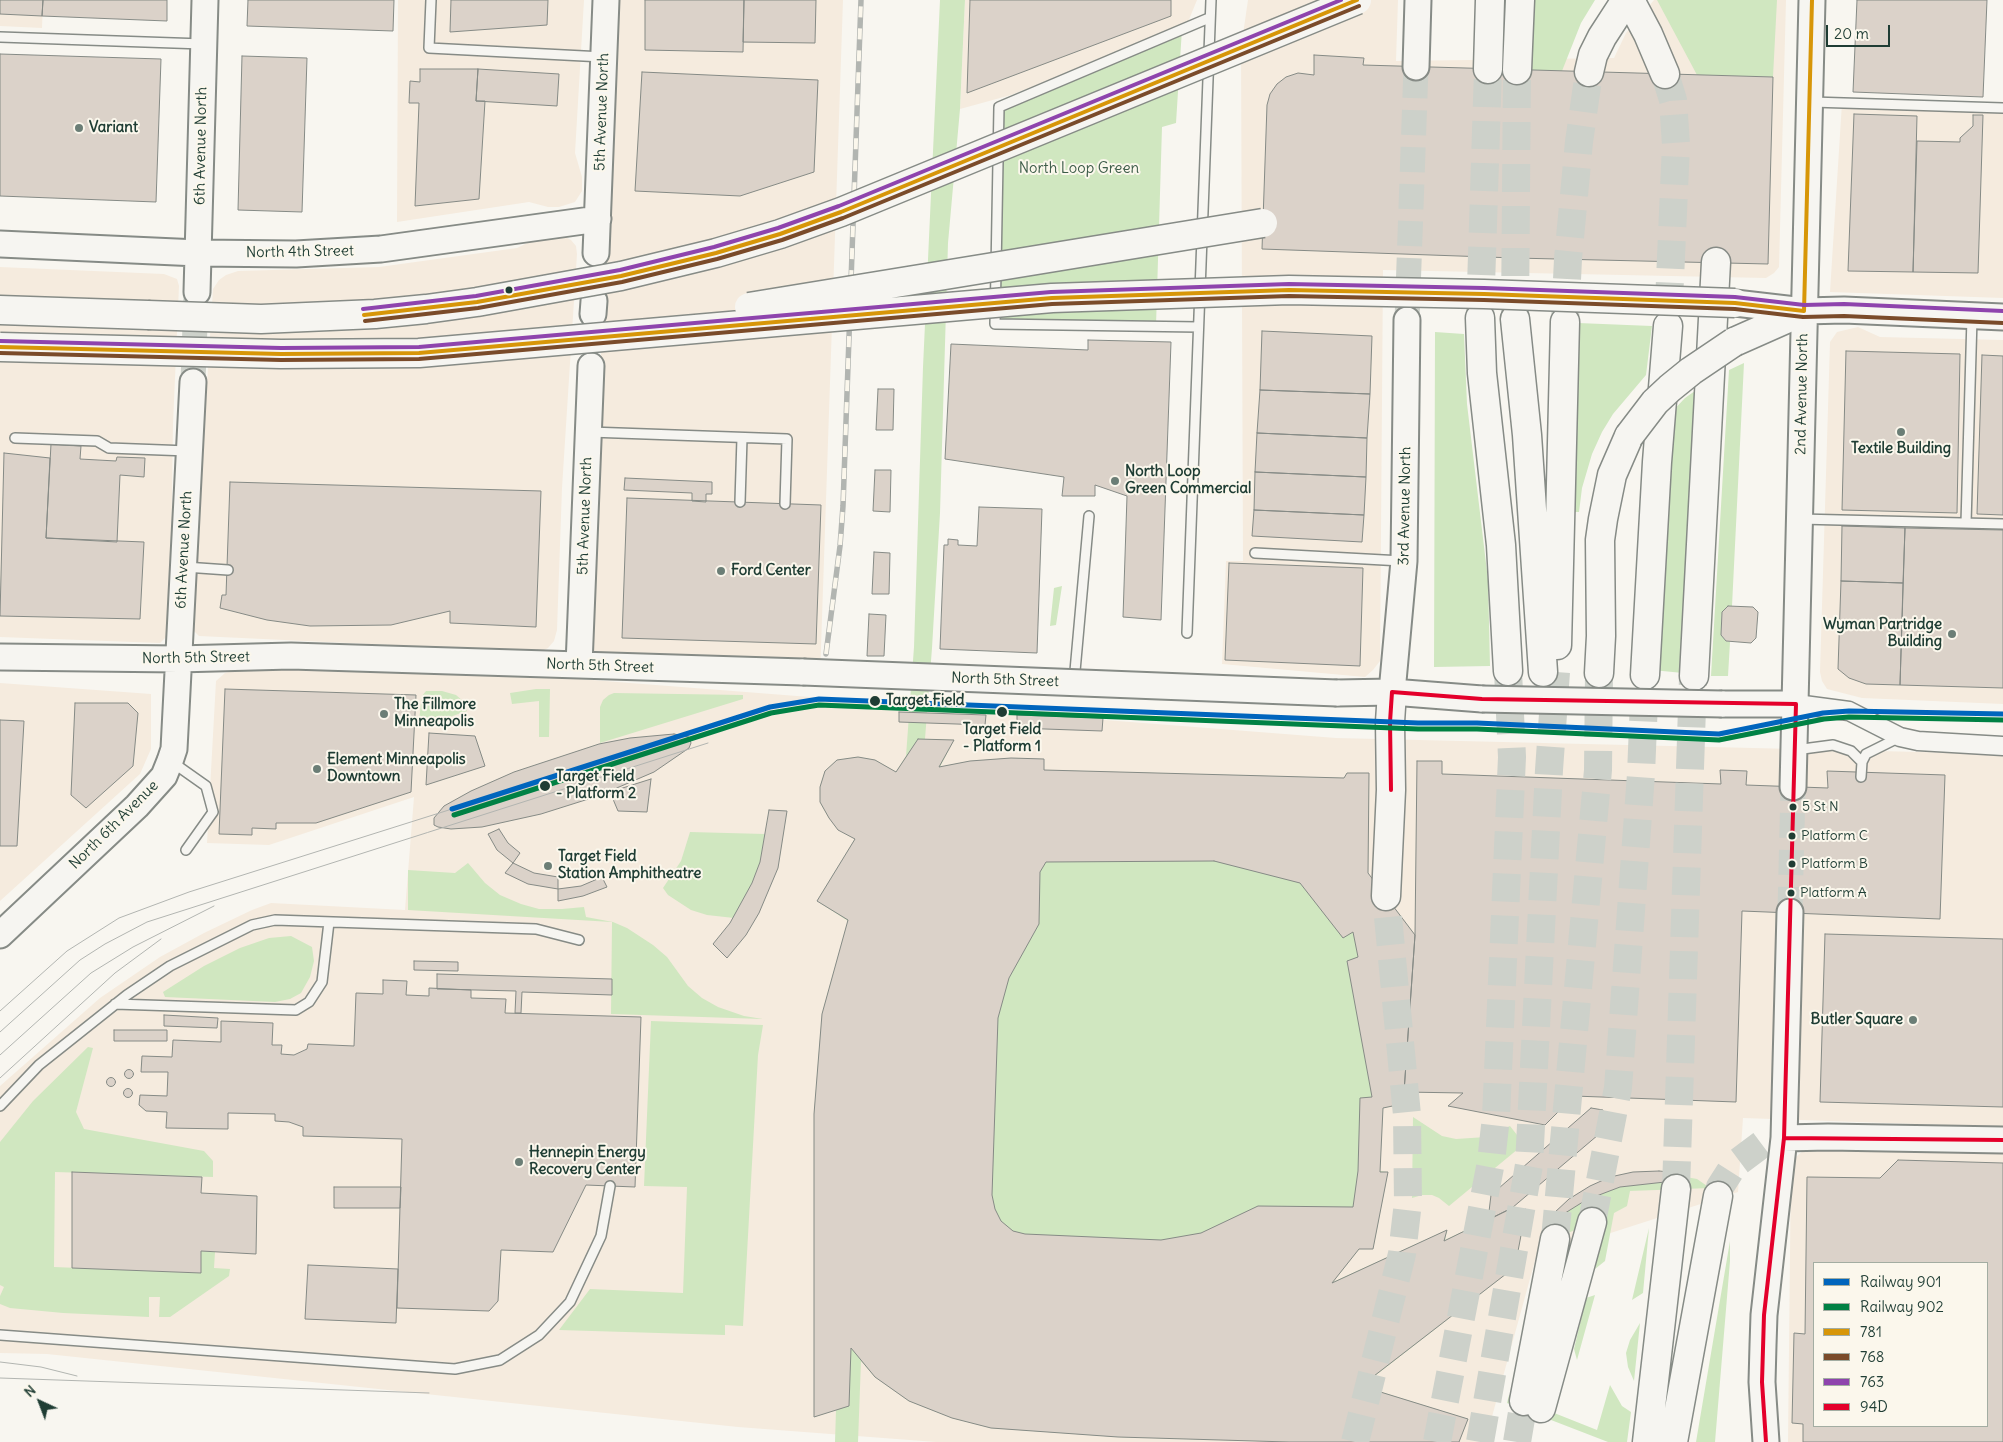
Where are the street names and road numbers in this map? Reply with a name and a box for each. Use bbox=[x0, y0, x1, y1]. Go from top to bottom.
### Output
street label: 5th Avenue North bbox=[591, 53, 613, 171]
street label: 6th Avenue North bbox=[191, 87, 211, 205]
street label: North 4th Street bbox=[246, 242, 354, 262]
street label: 2nd Avenue North bbox=[1792, 333, 1812, 455]
street label: 3rd Avenue North bbox=[1395, 446, 1415, 566]
street label: 5th Avenue North bbox=[574, 457, 596, 575]
street label: 6th Avenue North bbox=[172, 490, 196, 610]
street label: North 5th Street bbox=[142, 648, 250, 668]
street label: North 5th Street bbox=[546, 655, 654, 677]
street label: North 5th Street bbox=[951, 669, 1059, 691]
street label: North 6th Avenue bbox=[66, 777, 162, 873]

